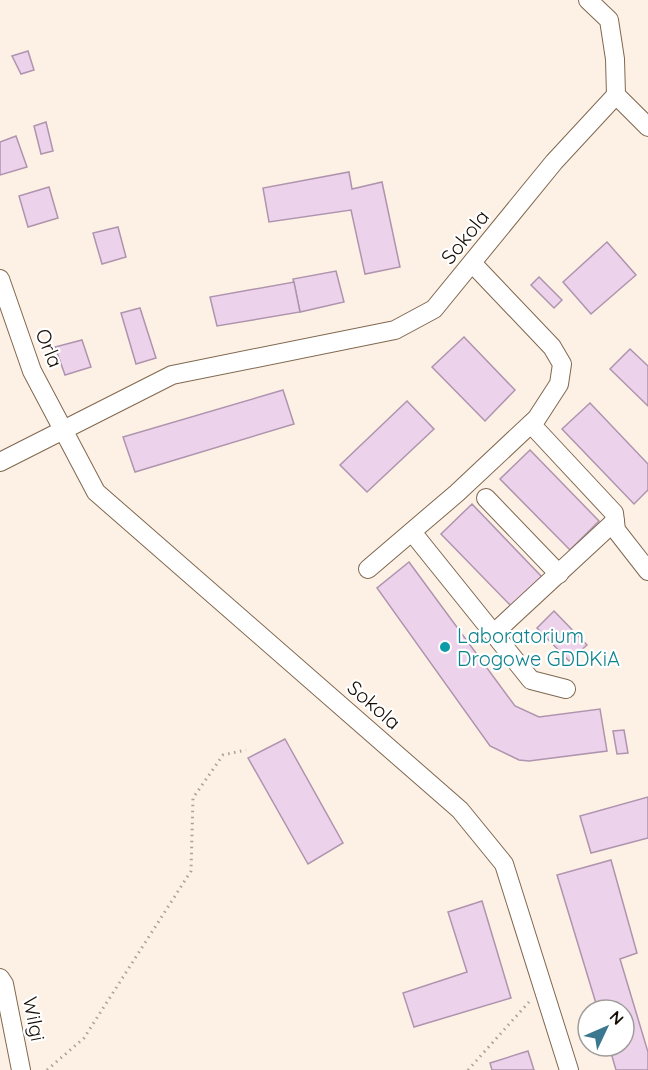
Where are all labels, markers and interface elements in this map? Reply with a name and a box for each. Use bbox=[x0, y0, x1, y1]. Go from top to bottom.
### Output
street label: Sokola bbox=[435, 205, 494, 269]
street label: Orla bbox=[30, 325, 68, 371]
place label: Laboratorium Drogowe GDDKiA bbox=[457, 623, 620, 671]
marker: Laboratorium Drogowe GDDKiA bbox=[438, 640, 452, 654]
street label: Sokola bbox=[343, 675, 406, 735]
street label: Wilgi bbox=[18, 995, 51, 1043]
north arrow bbox=[576, 998, 636, 1058]
text: N bbox=[606, 1006, 628, 1029]

